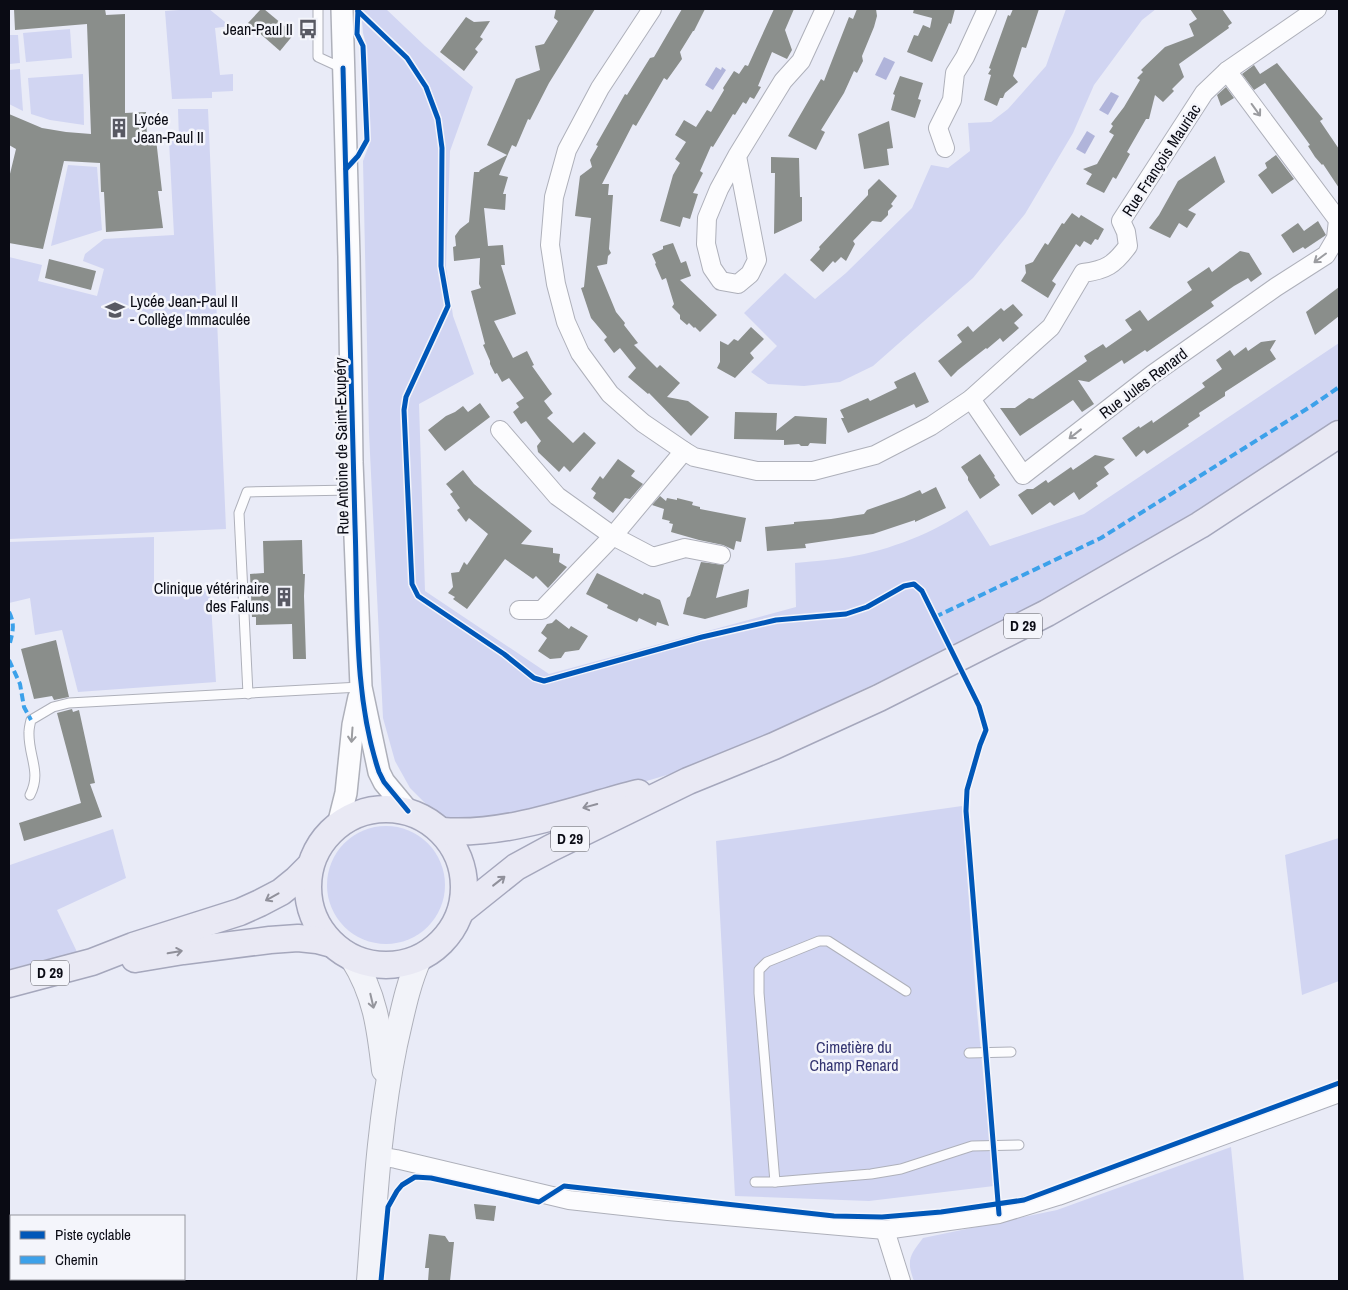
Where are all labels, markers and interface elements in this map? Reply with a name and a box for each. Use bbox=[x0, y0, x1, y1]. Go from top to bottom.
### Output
place label: Jean-Paul II bbox=[223, 18, 293, 40]
bus stop icon: Jean-Paul II bbox=[297, 18, 319, 40]
street label: Rue François Mauriac bbox=[1116, 99, 1206, 220]
one-way arrow bbox=[1251, 103, 1262, 116]
place label: Lycée Jean-Paul II bbox=[134, 108, 204, 148]
building icon: Lycée Jean-Paul II bbox=[108, 117, 130, 139]
one-way arrow bbox=[1314, 252, 1327, 263]
place label: Lycée Jean-Paul II - Collège Immaculée bbox=[130, 290, 250, 330]
school or university icon: Lycée Jean-Paul II - Collège Immaculée bbox=[104, 299, 126, 321]
street label: Rue Jules Renard bbox=[1094, 343, 1192, 423]
street label: Rue Antoine de Saint-Exupéry bbox=[328, 357, 354, 535]
one-way arrow bbox=[1069, 429, 1082, 440]
place label: Clinique vétérinaire des Faluns bbox=[154, 577, 269, 617]
building icon: Clinique vétérinaire des Faluns bbox=[273, 586, 295, 608]
road number: D 29 bbox=[1004, 614, 1042, 638]
one-way arrow bbox=[347, 727, 356, 743]
one-way arrow bbox=[582, 801, 598, 811]
road number: D 29 bbox=[551, 826, 589, 852]
one-way arrow bbox=[492, 875, 505, 886]
one-way arrow bbox=[266, 892, 280, 902]
one-way arrow bbox=[166, 947, 182, 957]
road number: D 29 bbox=[31, 960, 69, 986]
one-way arrow bbox=[368, 993, 377, 1009]
park label: Cimetière du Champ Renard bbox=[810, 1036, 898, 1076]
legend bbox=[10, 1215, 185, 1280]
text: Piste cyclable bbox=[55, 1224, 131, 1245]
text: Chemin bbox=[55, 1249, 98, 1270]

